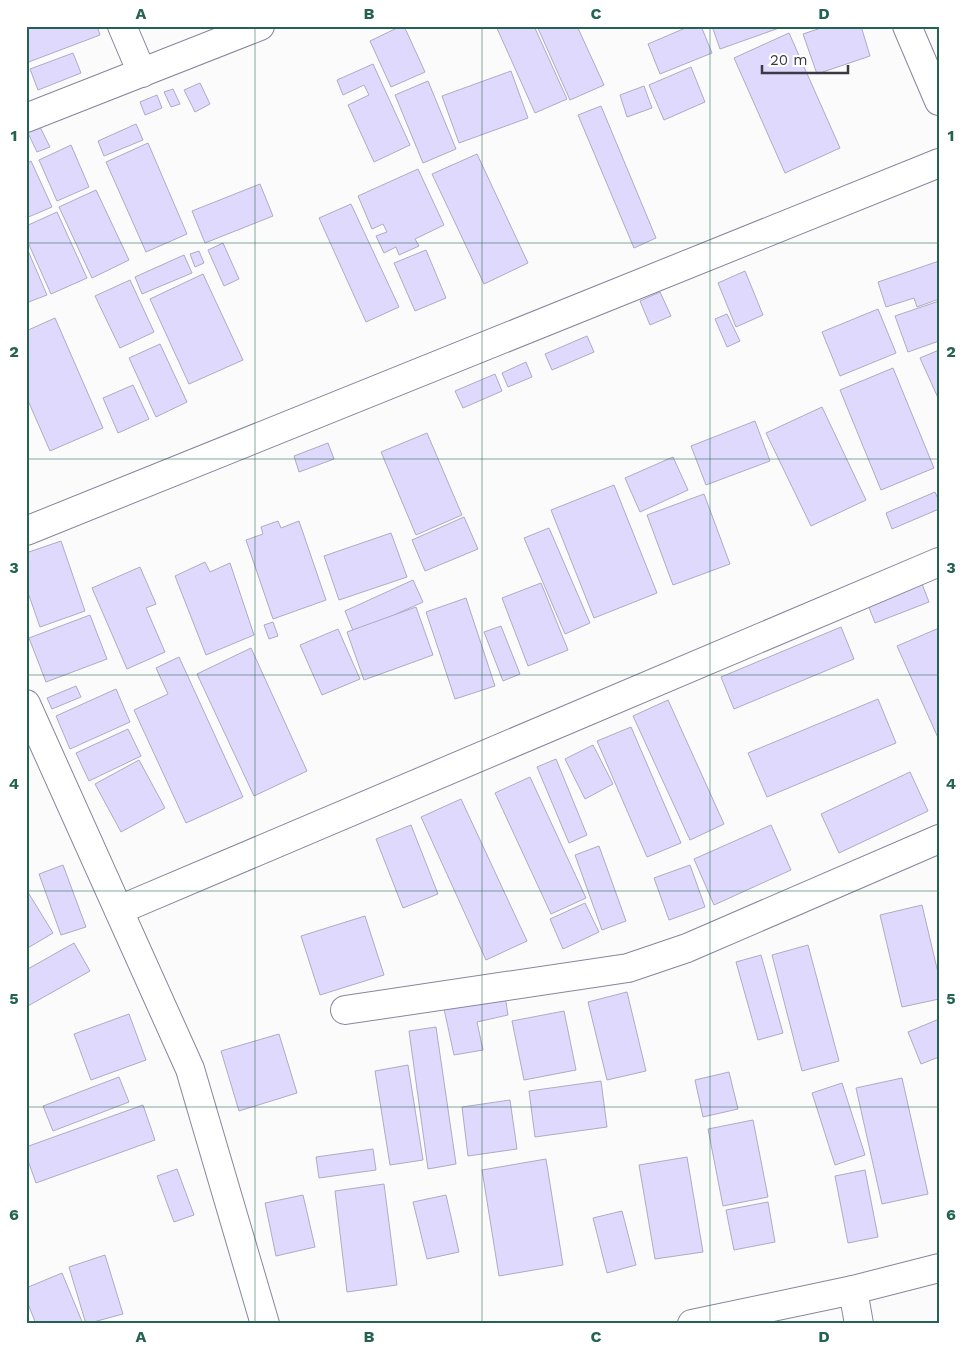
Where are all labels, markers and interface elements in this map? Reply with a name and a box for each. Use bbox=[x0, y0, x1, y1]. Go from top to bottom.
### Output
text: A bbox=[136, 4, 147, 23]
text: B bbox=[364, 4, 375, 23]
text: C bbox=[591, 4, 602, 23]
text: D bbox=[818, 4, 830, 23]
scale bar bbox=[762, 42, 849, 74]
text: 20 m bbox=[770, 51, 808, 69]
text: 1 bbox=[11, 126, 17, 145]
text: 1 bbox=[948, 126, 954, 145]
text: 2 bbox=[9, 342, 19, 361]
text: 2 bbox=[946, 342, 956, 361]
text: 3 bbox=[9, 558, 19, 577]
text: 3 bbox=[946, 558, 956, 577]
text: 4 bbox=[9, 774, 19, 793]
text: 4 bbox=[946, 774, 956, 793]
text: 5 bbox=[9, 989, 19, 1008]
text: 5 bbox=[946, 989, 956, 1008]
text: 6 bbox=[9, 1205, 19, 1224]
text: 6 bbox=[946, 1205, 956, 1224]
text: A bbox=[136, 1327, 147, 1346]
text: B bbox=[364, 1327, 375, 1346]
text: C bbox=[591, 1327, 602, 1346]
text: D bbox=[818, 1327, 830, 1346]

